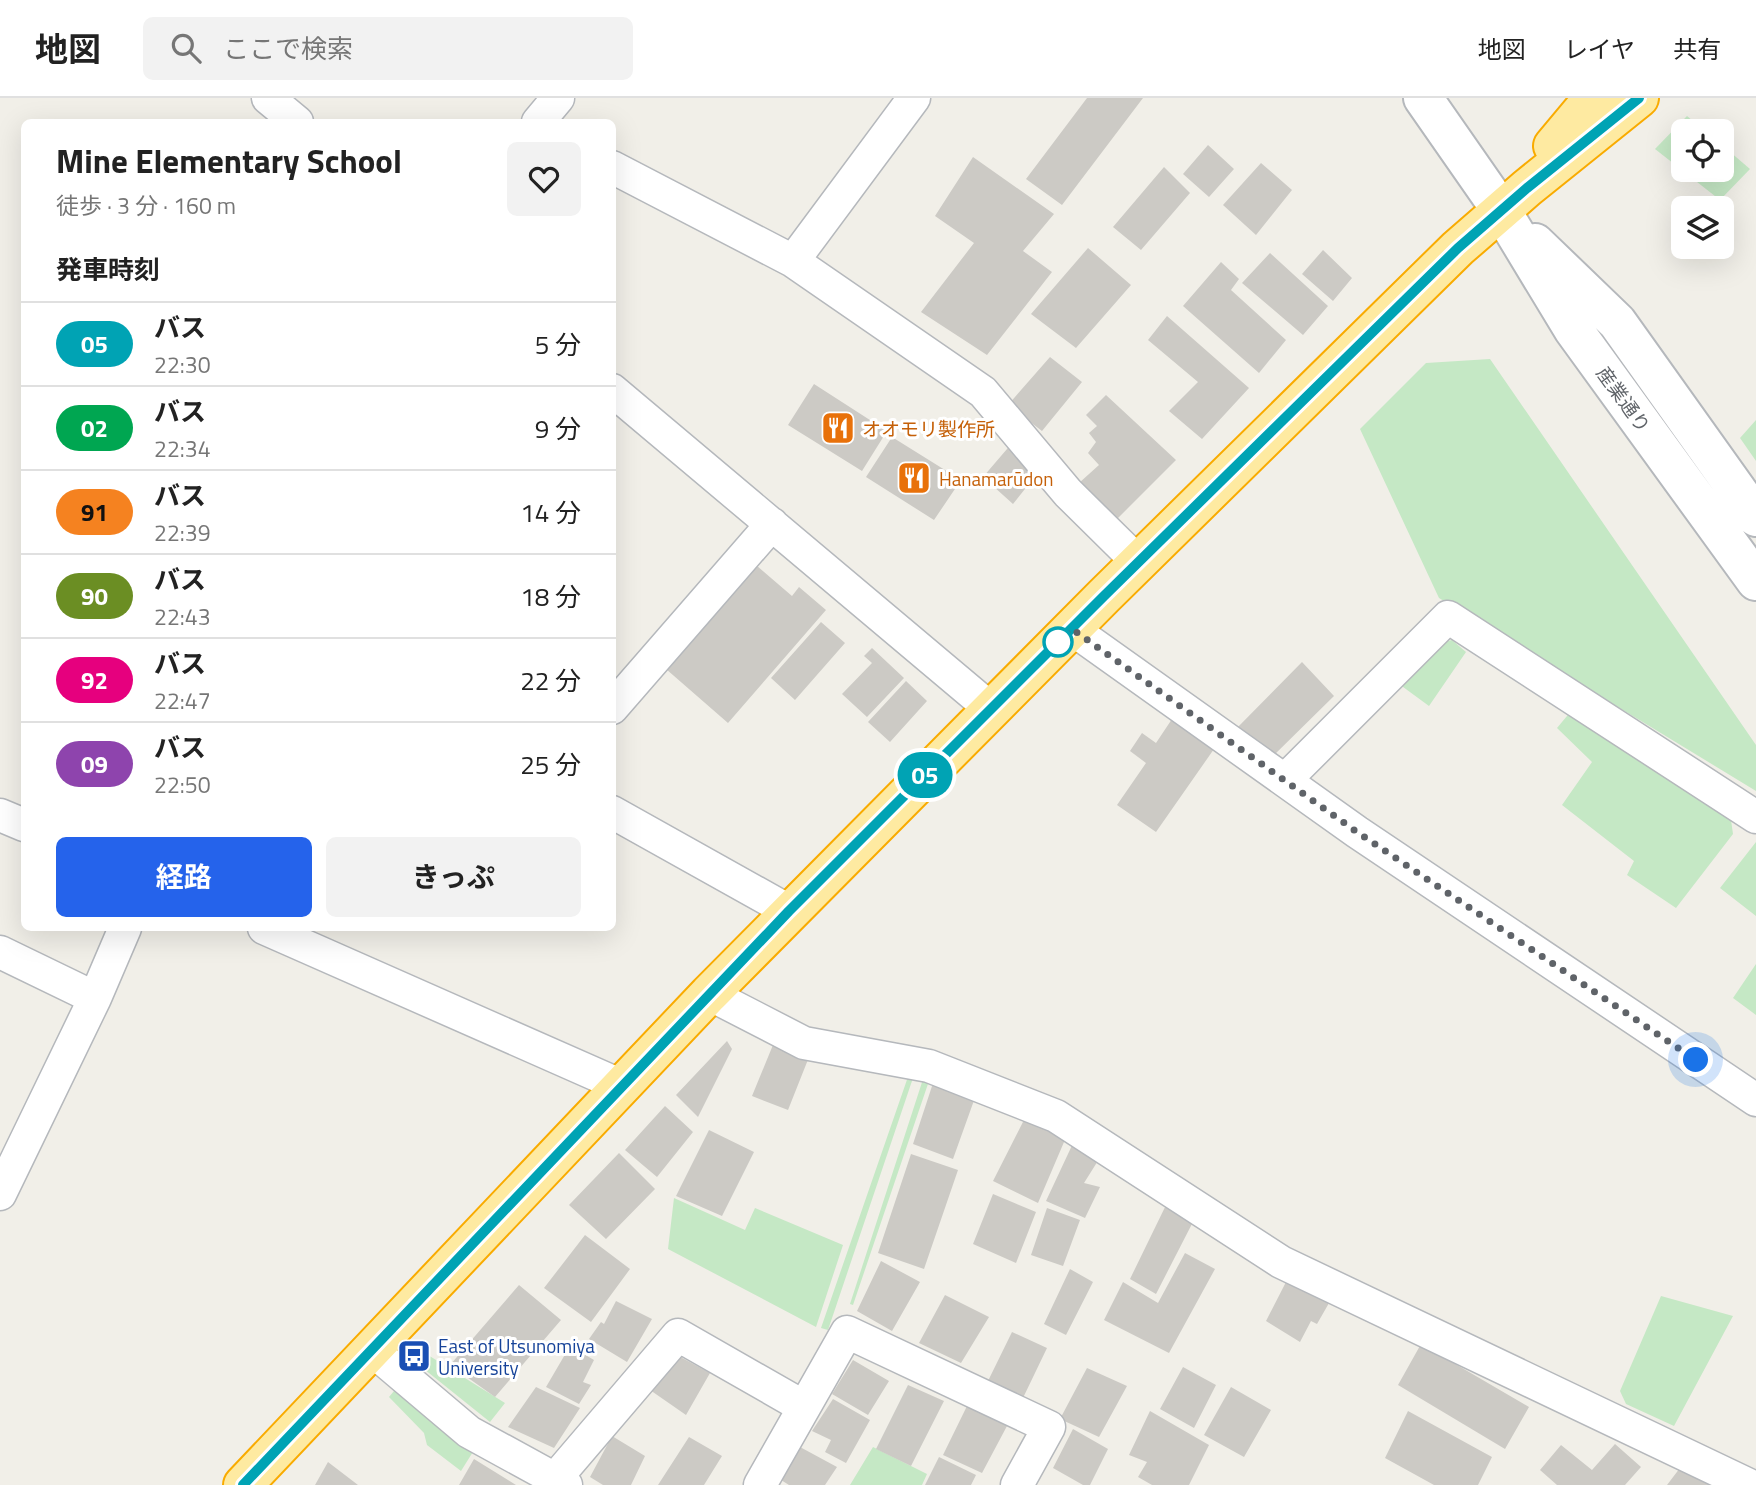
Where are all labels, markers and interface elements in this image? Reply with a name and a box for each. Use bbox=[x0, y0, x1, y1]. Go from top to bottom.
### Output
search box bbox=[143, 17, 633, 80]
text: 地図 bbox=[35, 24, 101, 74]
icon: search bbox=[167, 29, 205, 67]
text: ここで検索 bbox=[223, 29, 353, 68]
text: 地図 bbox=[1478, 31, 1526, 67]
text: レイヤ bbox=[1564, 31, 1635, 67]
text: 共有 bbox=[1673, 31, 1721, 67]
map controls bbox=[1671, 119, 1734, 259]
button: locate bbox=[1671, 119, 1734, 182]
text: Mine Elementary School bbox=[56, 136, 402, 186]
button: heart bbox=[507, 142, 581, 216]
text: 徒歩 · 3 分 · 160 m bbox=[56, 188, 236, 223]
button: layers bbox=[1671, 196, 1734, 259]
text: 発車時刻 bbox=[56, 250, 160, 289]
text: バス bbox=[154, 308, 206, 347]
text: 5 分 bbox=[535, 325, 581, 364]
text: 05 bbox=[81, 326, 108, 362]
text: 22:30 bbox=[154, 347, 211, 382]
street label: 産業通り bbox=[1590, 360, 1658, 438]
text: バス bbox=[154, 392, 206, 431]
text: 9 分 bbox=[535, 409, 581, 448]
restaurant icon: オオモリ製作所 bbox=[819, 409, 857, 447]
text: 02 bbox=[81, 410, 108, 446]
place label: オオモリ製作所 bbox=[862, 414, 995, 443]
text: 22:34 bbox=[154, 431, 211, 466]
restaurant icon: Hanamarūdon bbox=[895, 459, 933, 497]
place label: Hanamarūdon bbox=[939, 464, 1053, 493]
text: バス bbox=[154, 476, 206, 515]
text: 14 分 bbox=[520, 493, 581, 532]
text: 91 bbox=[81, 494, 108, 530]
text: 22:39 bbox=[154, 515, 211, 550]
text: バス bbox=[154, 560, 206, 599]
text: 18 分 bbox=[520, 577, 581, 616]
text: 90 bbox=[81, 578, 108, 614]
text: 22:43 bbox=[154, 599, 211, 634]
unlabelled marker bbox=[1043, 627, 1073, 657]
text: バス bbox=[154, 644, 206, 683]
text: 22 分 bbox=[520, 661, 581, 700]
text: 92 bbox=[81, 662, 108, 698]
text: 22:47 bbox=[154, 683, 211, 718]
text: バス bbox=[154, 728, 206, 767]
text: 25 分 bbox=[520, 745, 581, 784]
text: 09 bbox=[81, 746, 108, 782]
line badge: 05 bbox=[894, 752, 956, 798]
text: 05 bbox=[912, 757, 938, 793]
text: 22:50 bbox=[154, 767, 211, 802]
button: 経路 bbox=[56, 837, 312, 917]
button: きっぷ bbox=[326, 837, 581, 917]
your location bbox=[1678, 1042, 1713, 1077]
place label: East of Utsunomiya University bbox=[438, 1331, 595, 1382]
bus stop icon: East of Utsunomiya University bbox=[395, 1337, 433, 1375]

